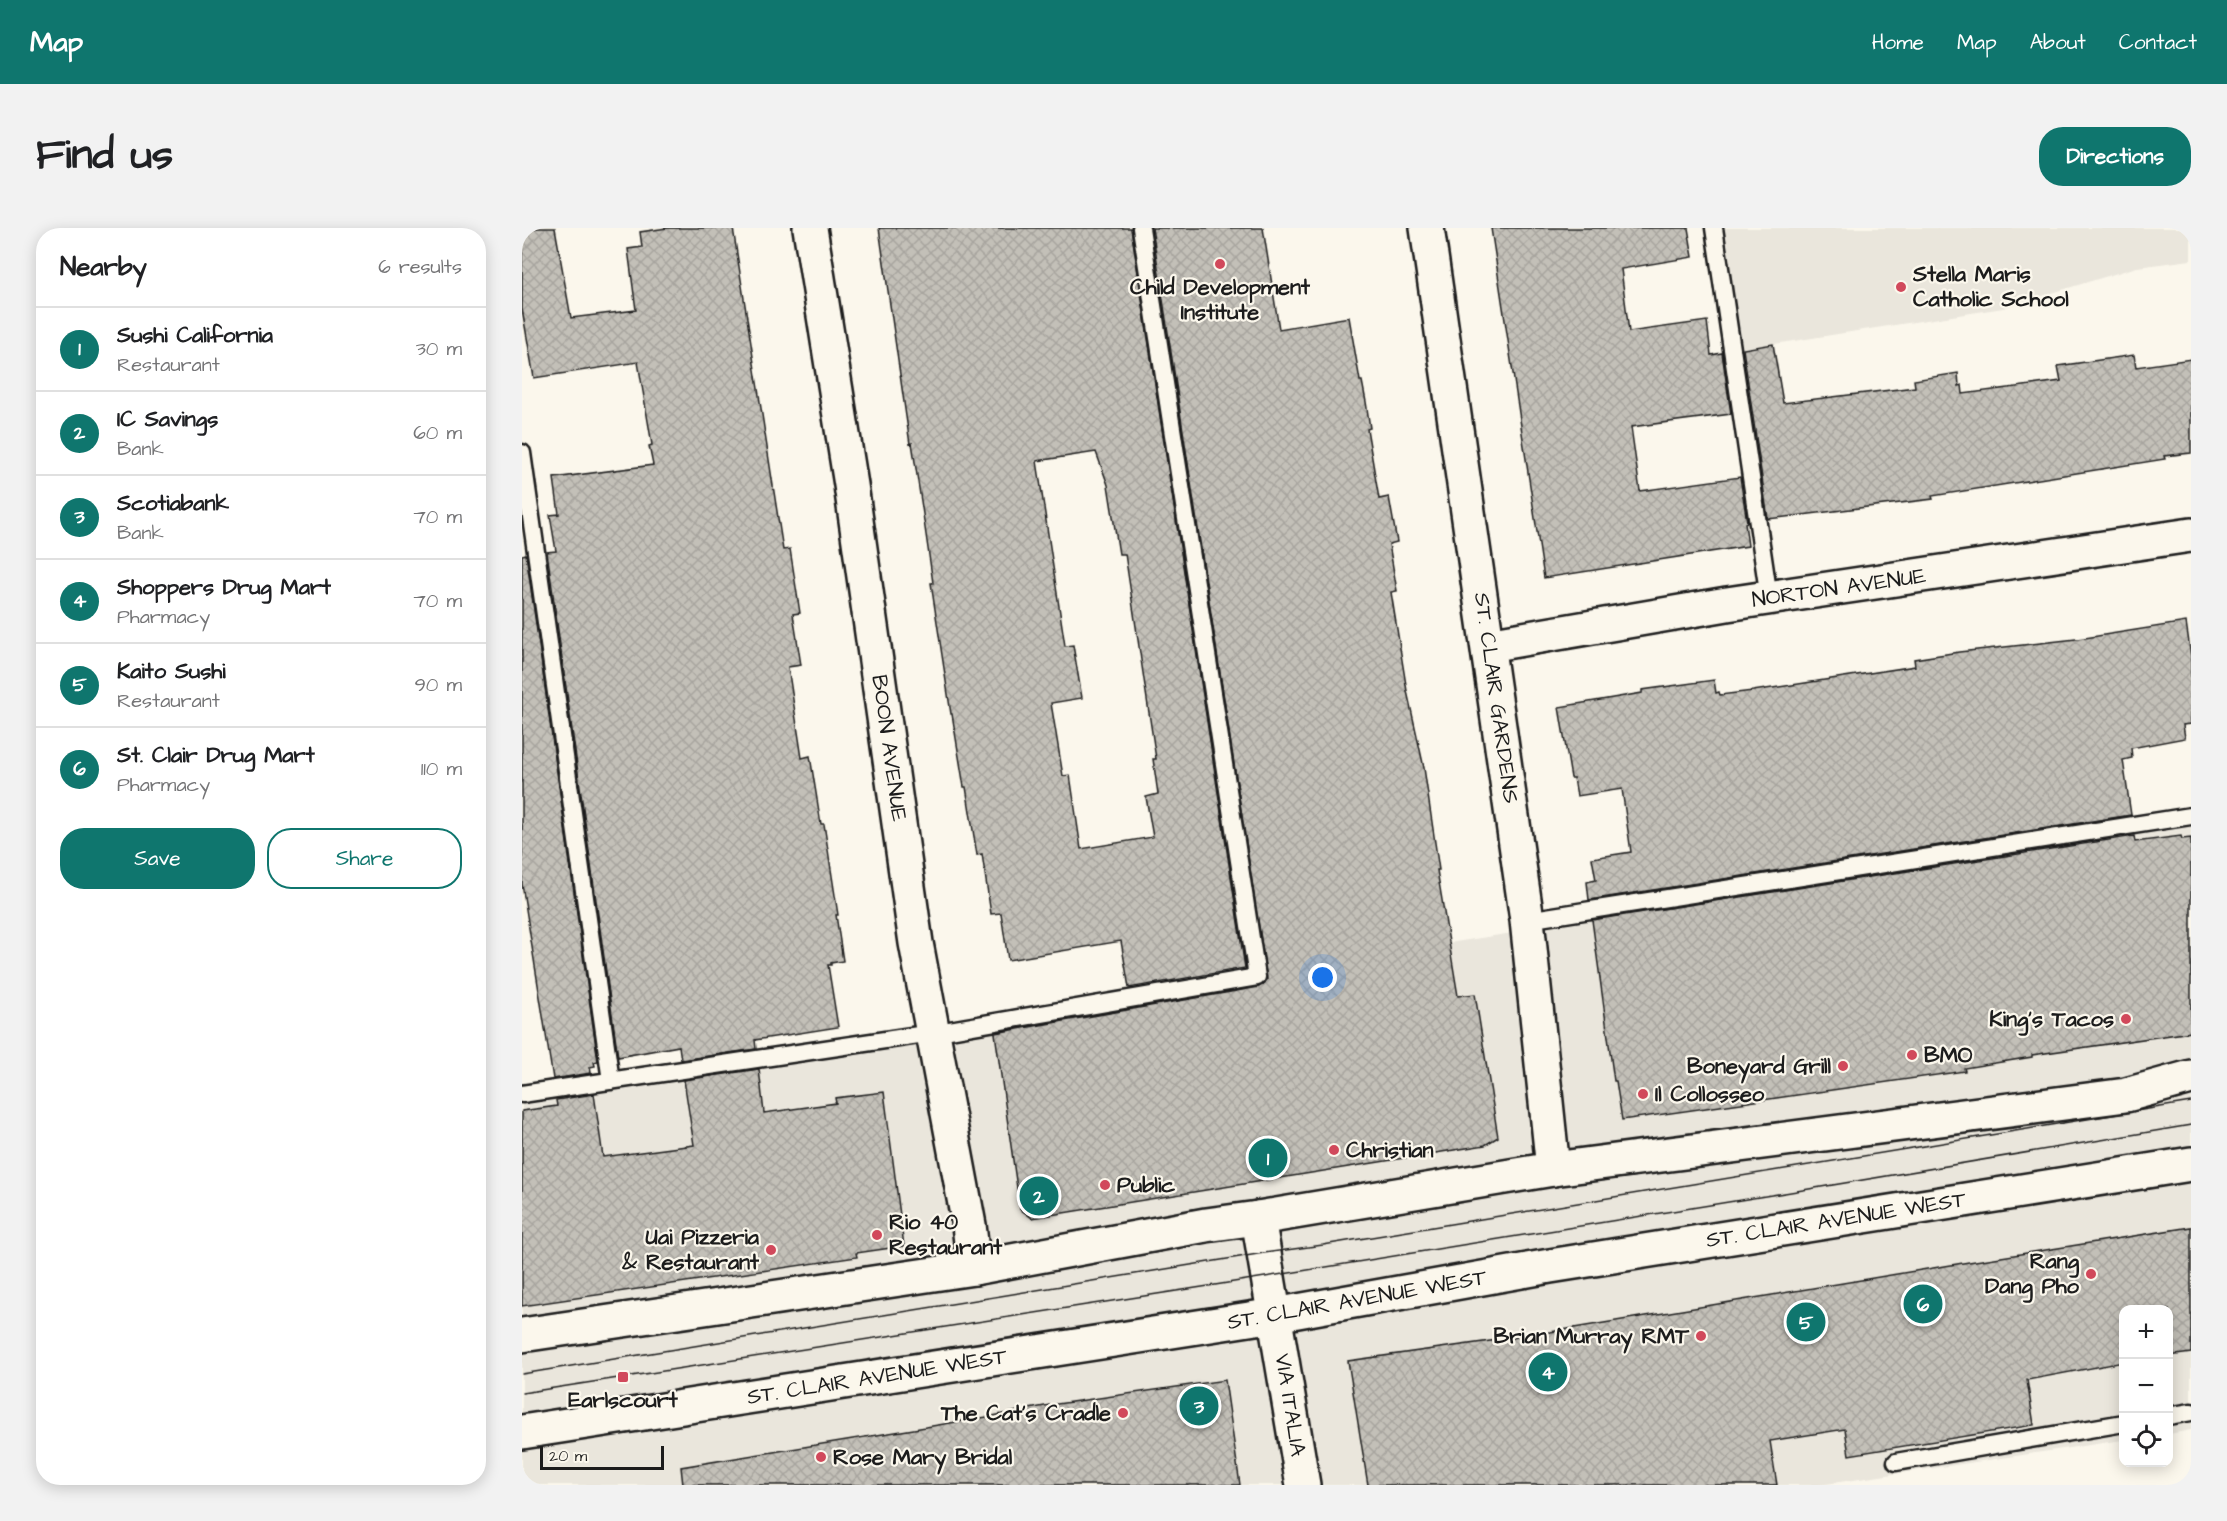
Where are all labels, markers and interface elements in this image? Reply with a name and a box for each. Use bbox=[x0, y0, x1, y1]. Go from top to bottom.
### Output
text: Map bbox=[30, 23, 83, 62]
text: Home bbox=[1872, 28, 1924, 57]
text: Map bbox=[1957, 28, 1997, 57]
text: About bbox=[2030, 28, 2086, 57]
text: Contact bbox=[2119, 28, 2197, 57]
text: Find us bbox=[36, 127, 173, 185]
button: Directions bbox=[2039, 127, 2191, 186]
text: Nearby bbox=[60, 249, 147, 285]
text: 6 results bbox=[378, 253, 462, 281]
marker: Child Development Institute bbox=[1213, 257, 1227, 271]
place label: Stella Maris Catholic School bbox=[1912, 259, 2069, 315]
place label: Child Development Institute bbox=[1130, 272, 1311, 328]
marker: Stella Maris Catholic School bbox=[1894, 280, 1908, 294]
text: Sushi California bbox=[117, 320, 273, 351]
text: 1 bbox=[78, 335, 81, 363]
text: 30 m bbox=[416, 335, 462, 363]
text: Restaurant bbox=[117, 351, 220, 379]
text: IC Savings bbox=[117, 404, 218, 435]
text: 2 bbox=[74, 419, 85, 447]
text: 60 m bbox=[413, 419, 462, 447]
text: Bank bbox=[117, 435, 164, 463]
text: Scotiabank bbox=[117, 488, 229, 519]
text: 3 bbox=[74, 503, 85, 531]
text: 70 m bbox=[414, 503, 462, 531]
text: Bank bbox=[117, 519, 164, 547]
street label: NORTON AVENUE bbox=[1750, 560, 1928, 616]
text: Shoppers Drug Mart bbox=[117, 572, 331, 603]
text: 4 bbox=[73, 587, 86, 615]
text: 70 m bbox=[414, 587, 462, 615]
street label: ST. CLAIR GARDENS bbox=[1466, 591, 1526, 805]
text: Pharmacy bbox=[117, 603, 210, 631]
text: Kaito Sushi bbox=[117, 656, 226, 687]
text: 5 bbox=[72, 671, 87, 699]
text: 90 m bbox=[414, 671, 462, 699]
street label: BOON AVENUE bbox=[863, 673, 915, 823]
text: Restaurant bbox=[117, 687, 220, 715]
text: St. Clair Drug Mart bbox=[117, 740, 315, 771]
text: 6 bbox=[73, 755, 86, 783]
text: 110 m bbox=[421, 755, 462, 783]
text: Pharmacy bbox=[117, 771, 210, 799]
button: Save bbox=[60, 828, 255, 889]
button: Share bbox=[267, 828, 462, 889]
your location bbox=[1308, 963, 1337, 992]
place label: King's Tacos bbox=[1989, 1004, 2114, 1036]
marker: King's Tacos bbox=[2119, 1012, 2133, 1026]
place label: BMO bbox=[1924, 1040, 1973, 1071]
marker: BMO bbox=[1905, 1048, 1919, 1062]
place label: Boneyard Grill bbox=[1687, 1051, 1832, 1084]
marker: Boneyard Grill bbox=[1836, 1059, 1850, 1073]
place label: Il Collosseo bbox=[1655, 1079, 1765, 1110]
marker: Il Collosseo bbox=[1636, 1087, 1650, 1101]
place label: Christian bbox=[1346, 1135, 1433, 1166]
pin: 1 bbox=[1248, 1136, 1288, 1180]
marker: Christian bbox=[1327, 1143, 1341, 1157]
place label: Public bbox=[1117, 1170, 1175, 1201]
pin: 2 bbox=[1020, 1174, 1058, 1218]
marker: Public bbox=[1098, 1178, 1112, 1192]
street label: ST. CLAIR AVENUE WEST bbox=[1704, 1184, 1969, 1256]
place label: Rio 40 Restaurant bbox=[889, 1207, 1003, 1263]
place label: Uai Pizzeria & Restaurant bbox=[621, 1222, 760, 1278]
marker: Rio 40 Restaurant bbox=[870, 1228, 884, 1242]
marker: Uai Pizzeria & Restaurant bbox=[764, 1243, 778, 1257]
place label: Rang Dang Pho bbox=[1985, 1246, 2080, 1303]
street label: ST. CLAIR AVENUE WEST bbox=[1225, 1262, 1489, 1338]
marker: Rang Dang Pho bbox=[2084, 1267, 2098, 1281]
pin: 6 bbox=[1904, 1282, 1942, 1326]
pin: 5 bbox=[1786, 1300, 1826, 1344]
map controls bbox=[2119, 1305, 2173, 1467]
button: + bbox=[2119, 1305, 2173, 1359]
place label: Brian Murray RMT bbox=[1494, 1321, 1690, 1354]
marker: Brian Murray RMT bbox=[1694, 1329, 1708, 1343]
street label: ST. CLAIR AVENUE WEST bbox=[745, 1341, 1010, 1413]
pin: 4 bbox=[1528, 1350, 1568, 1394]
street label: VIA ITALIA bbox=[1267, 1351, 1313, 1459]
button: − bbox=[2119, 1359, 2173, 1413]
marker: Earlscourt bbox=[616, 1370, 630, 1384]
pin: 3 bbox=[1180, 1384, 1218, 1428]
place label: Earlscourt bbox=[568, 1385, 679, 1416]
place label: The Cat's Cradle bbox=[940, 1398, 1111, 1429]
marker: The Cat's Cradle bbox=[1116, 1406, 1130, 1420]
button: locate bbox=[2119, 1413, 2173, 1467]
place label: Rose Mary Bridal bbox=[833, 1442, 1013, 1475]
scale bar bbox=[540, 1443, 664, 1470]
text: 20 m bbox=[549, 1445, 587, 1467]
marker: Rose Mary Bridal bbox=[814, 1450, 828, 1464]

